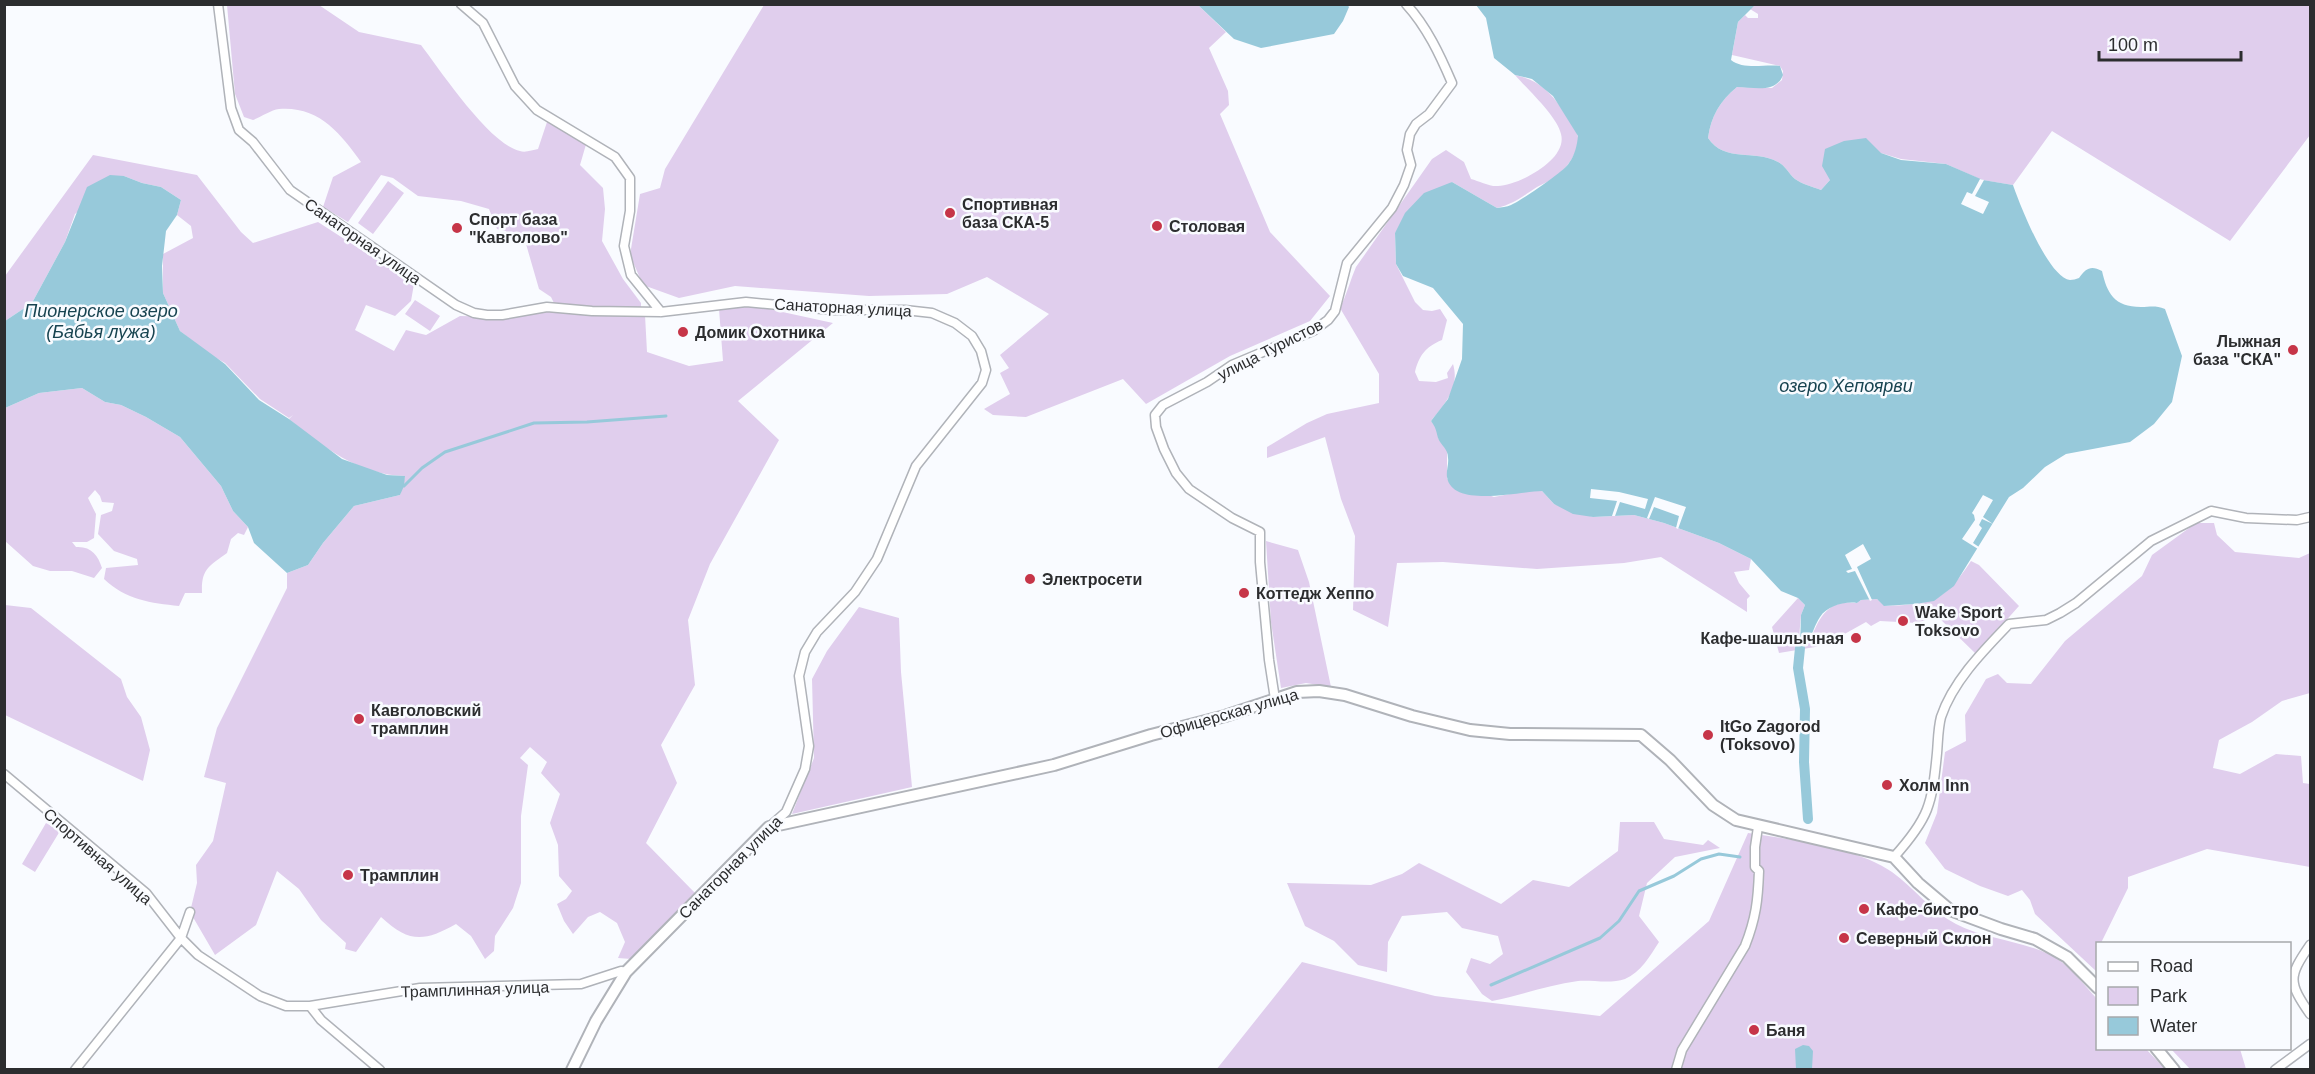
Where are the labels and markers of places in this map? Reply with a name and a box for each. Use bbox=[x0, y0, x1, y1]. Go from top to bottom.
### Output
place label: Спортивная база СКА-5 bbox=[962, 196, 1058, 231]
marker: Спортивная база СКА-5 bbox=[943, 206, 957, 220]
place label: Спорт база "Кавголово" bbox=[469, 211, 568, 246]
place label: Столовая bbox=[1169, 218, 1245, 235]
marker: Столовая bbox=[1150, 219, 1164, 233]
marker: Спорт база "Кавголово" bbox=[450, 221, 464, 235]
place label: Домик Охотника bbox=[695, 324, 825, 341]
marker: Домик Охотника bbox=[676, 325, 690, 339]
place label: Лыжная база "СКА" bbox=[2193, 333, 2281, 368]
marker: Лыжная база "СКА" bbox=[2286, 343, 2300, 357]
place label: Электросети bbox=[1042, 571, 1142, 588]
marker: Электросети bbox=[1023, 572, 1037, 586]
place label: Коттедж Хеппо bbox=[1256, 585, 1375, 602]
marker: Коттедж Хеппо bbox=[1237, 586, 1251, 600]
place label: Wake Sport Toksovo bbox=[1915, 604, 2003, 639]
marker: Wake Sport Toksovo bbox=[1896, 614, 1910, 628]
place label: Кафе-шашлычная bbox=[1701, 630, 1844, 647]
marker: Кафе-шашлычная bbox=[1849, 631, 1863, 645]
place label: Кавголовский трамплин bbox=[371, 702, 481, 737]
marker: Кавголовский трамплин bbox=[352, 712, 366, 726]
place label: ItGo Zagorod (Toksovo) bbox=[1720, 718, 1820, 753]
marker: ItGo Zagorod (Toksovo) bbox=[1701, 728, 1715, 742]
place label: Холм Inn bbox=[1899, 777, 1969, 794]
marker: Холм Inn bbox=[1880, 778, 1894, 792]
place label: Трамплин bbox=[360, 867, 439, 884]
marker: Трамплин bbox=[341, 868, 355, 882]
place label: Кафе-бистро bbox=[1876, 901, 1979, 918]
marker: Кафе-бистро bbox=[1857, 902, 1871, 916]
place label: Северный Склон bbox=[1856, 930, 1992, 947]
marker: Северный Склон bbox=[1837, 931, 1851, 945]
place label: Баня bbox=[1766, 1022, 1805, 1039]
marker: Баня bbox=[1747, 1023, 1761, 1037]

